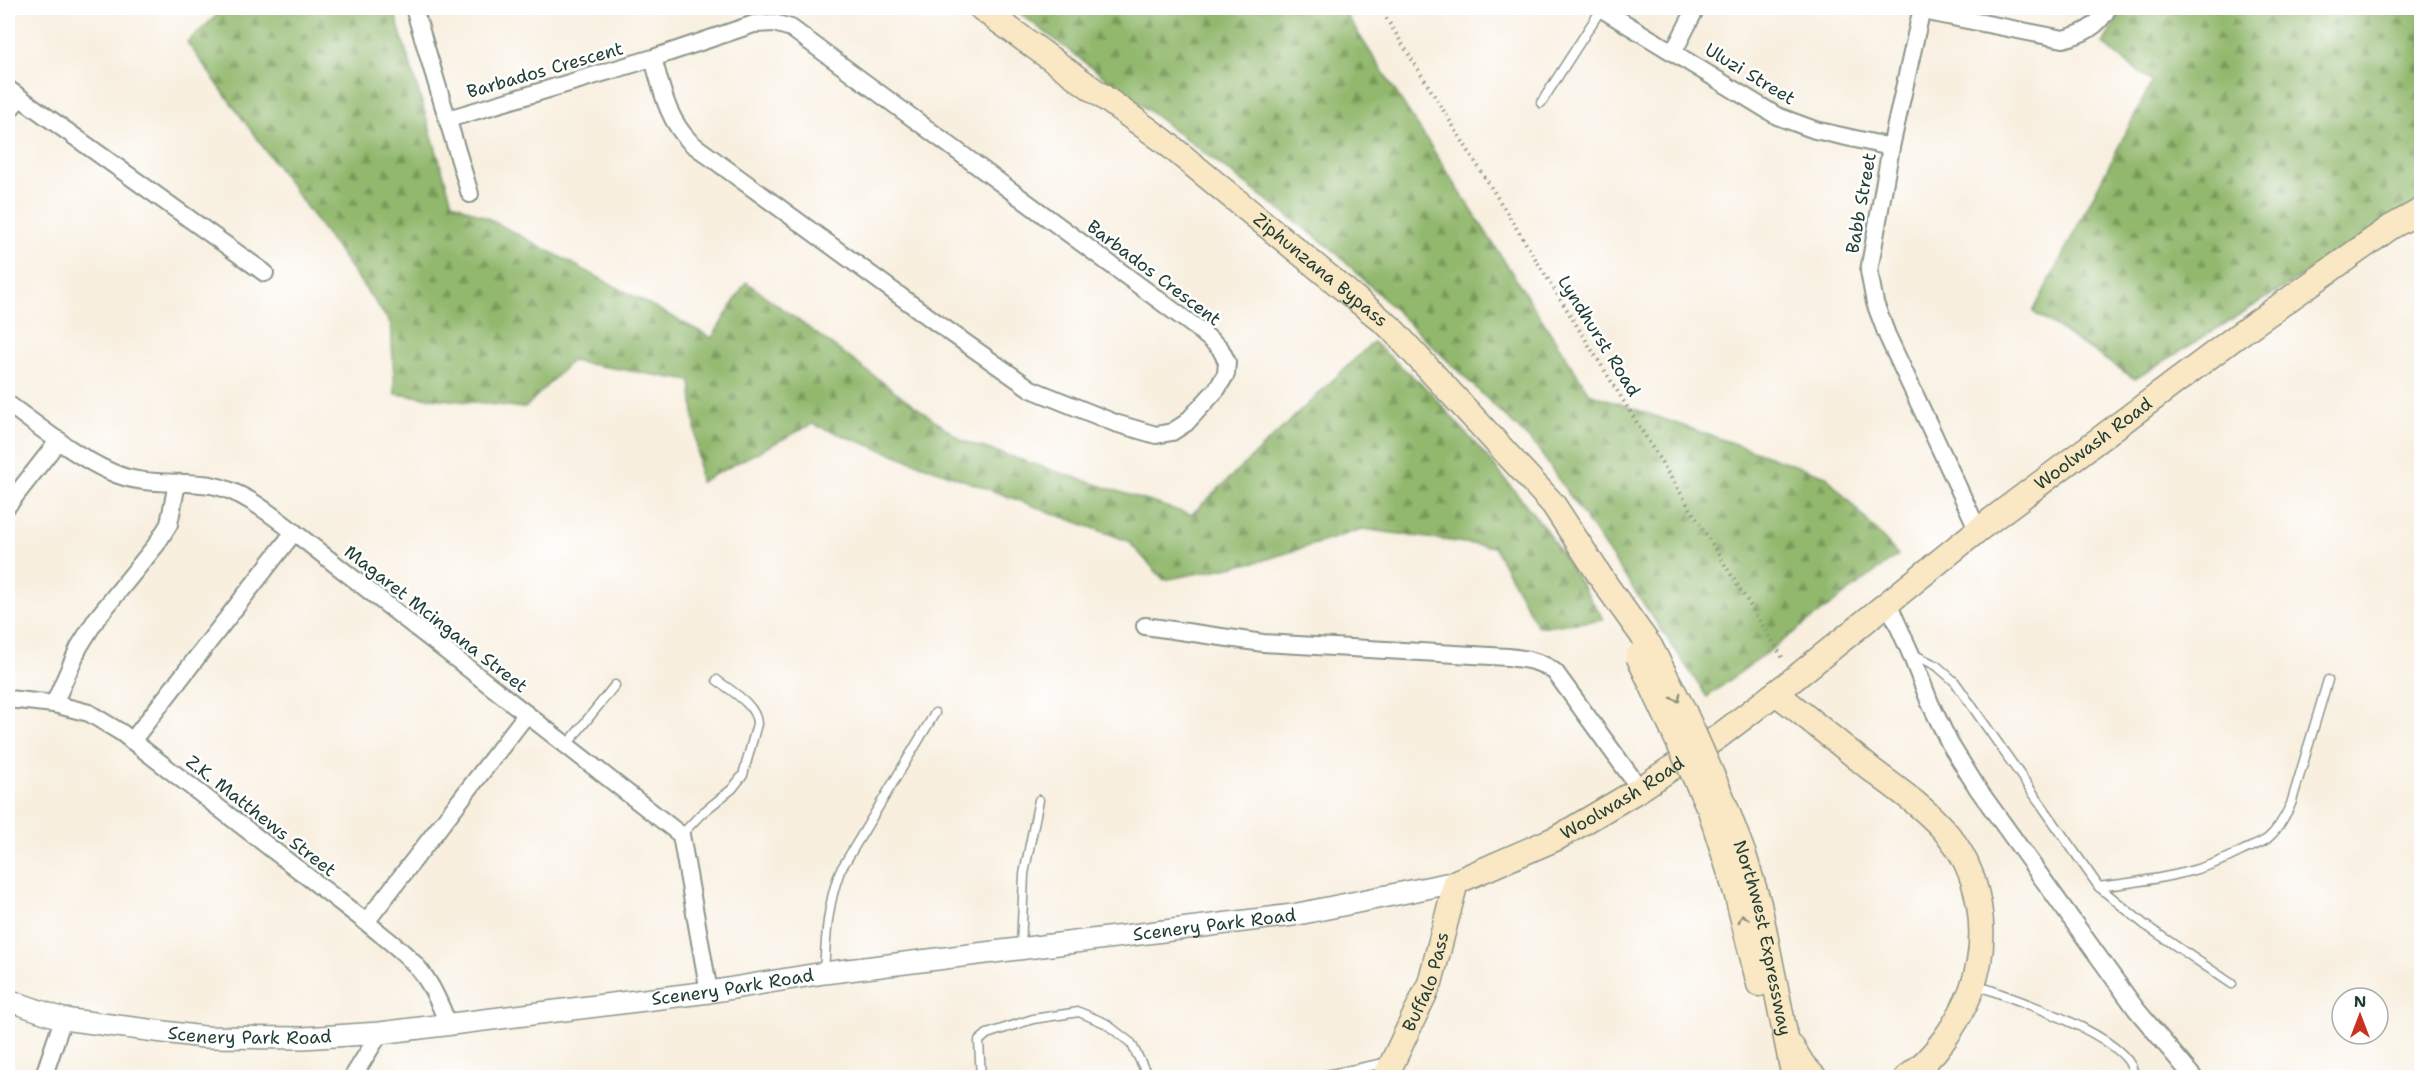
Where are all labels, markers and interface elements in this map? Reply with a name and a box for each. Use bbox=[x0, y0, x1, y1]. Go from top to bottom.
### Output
street label: Barbados Crescent bbox=[464, 36, 626, 104]
street label: Uluzi Street bbox=[1700, 38, 1800, 111]
street label: Babb Street bbox=[1840, 151, 1882, 255]
street label: Ziphunzana Bypass bbox=[1248, 207, 1393, 332]
street label: Barbados Crescent bbox=[1082, 215, 1226, 331]
street label: Lyndhurst Road bbox=[1552, 271, 1646, 401]
street label: Woolwash Road bbox=[2029, 392, 2157, 496]
street label: Magaret Mcingana Street bbox=[339, 540, 533, 698]
one-way arrow bbox=[1670, 691, 1681, 702]
street label: Z.K. Matthews Street bbox=[181, 750, 341, 882]
street label: Woolwash Road bbox=[1556, 751, 1689, 845]
street label: Northwest Expressway bbox=[1727, 837, 1797, 1038]
street label: Scenery Park Road bbox=[1132, 903, 1297, 947]
one-way arrow bbox=[1738, 913, 1750, 924]
street label: Buffalo Pass bbox=[1397, 929, 1455, 1036]
street label: Scenery Park Road bbox=[650, 963, 815, 1011]
north arrow bbox=[2330, 986, 2390, 1046]
text: N bbox=[2354, 991, 2366, 1012]
street label: Scenery Park Road bbox=[166, 1021, 332, 1050]

